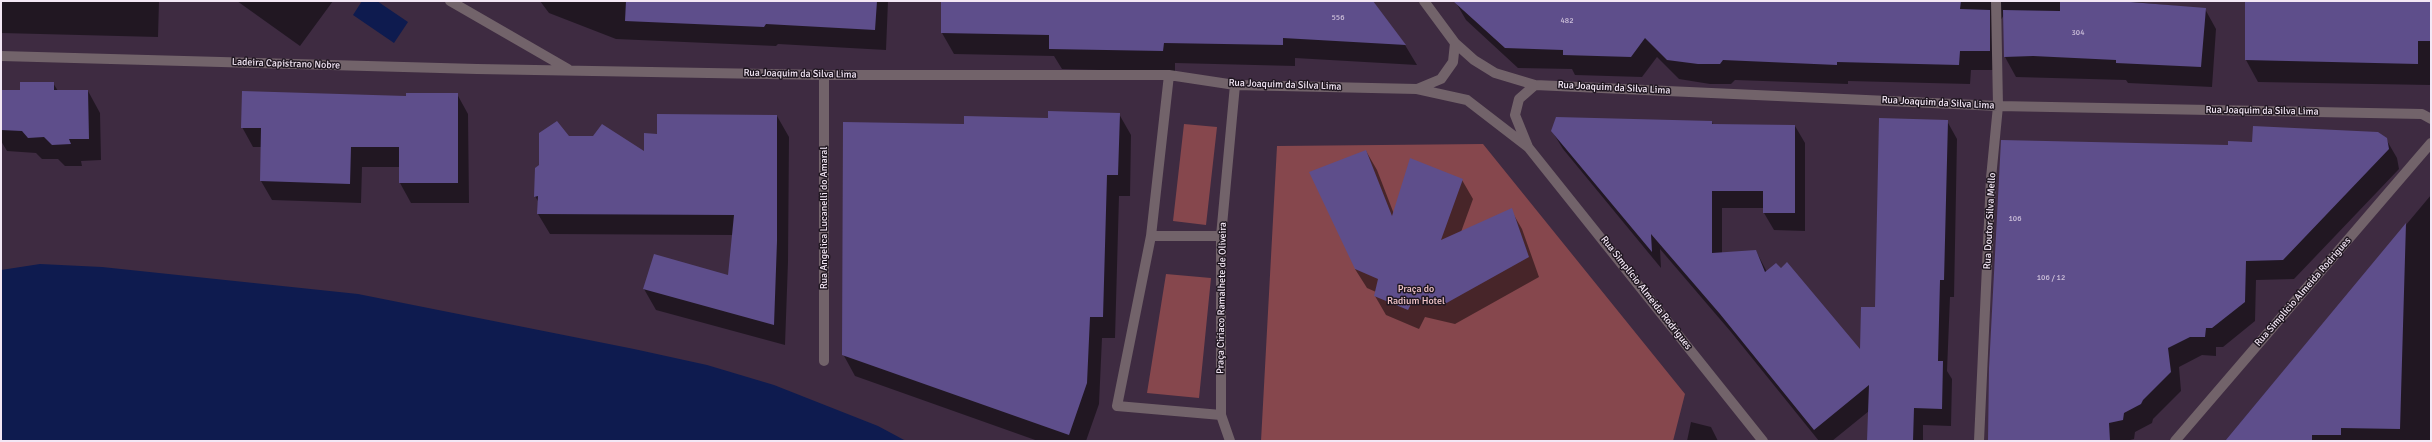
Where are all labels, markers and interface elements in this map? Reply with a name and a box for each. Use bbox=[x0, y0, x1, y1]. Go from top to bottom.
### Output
house number: 556 bbox=[1332, 13, 1344, 23]
house number: 482 bbox=[1561, 16, 1573, 26]
house number: 304 bbox=[2072, 28, 2084, 38]
street label: Ladeira Capistrano Nobre bbox=[232, 56, 340, 72]
street label: Rua Joaquim da Silva Lima bbox=[743, 67, 857, 81]
street label: Rua Joaquim da Silva Lima bbox=[1228, 77, 1342, 93]
street label: Rua Joaquim da Silva Lima bbox=[1557, 79, 1671, 97]
street label: Rua Joaquim da Silva Lima bbox=[1881, 94, 1995, 112]
street label: Rua Joaquim da Silva Lima bbox=[2205, 104, 2319, 118]
street label: Rua Angelica Lucanelli do Amaral bbox=[818, 147, 830, 289]
street label: Rua Doutor Silva Mello bbox=[1981, 172, 1999, 270]
house number: 106 bbox=[2009, 214, 2021, 224]
street label: Praça Ciriaco Ramalhete de Oliveira bbox=[1215, 222, 1229, 374]
street label: Rua Simplício Almeida Rodrigues bbox=[1598, 234, 1694, 352]
street label: Rua Simplício Almeida Rodrigues bbox=[2252, 235, 2354, 349]
house number: 106 / 12 bbox=[2037, 273, 2065, 283]
park label: Praça do Radium Hotel bbox=[1387, 283, 1445, 306]

